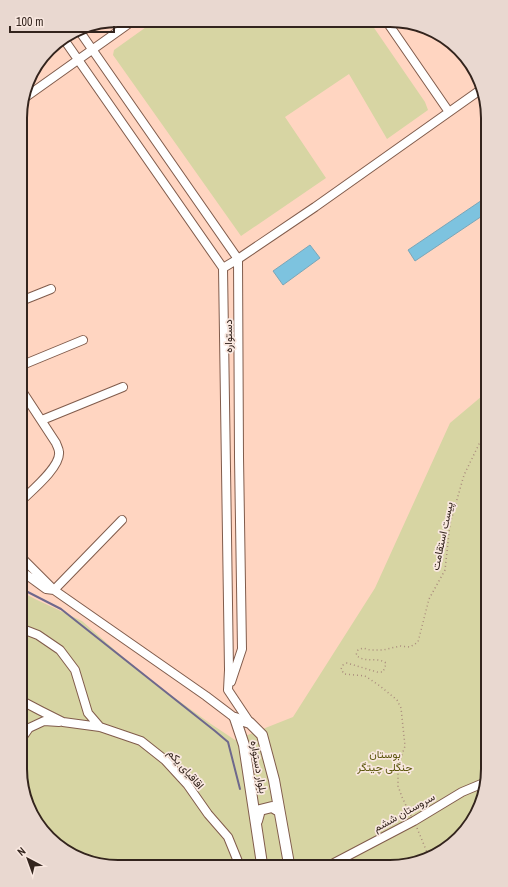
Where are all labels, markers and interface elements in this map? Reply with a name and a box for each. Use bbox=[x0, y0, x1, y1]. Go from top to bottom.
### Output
scale bar bbox=[10, 8, 114, 34]
text: 100 m bbox=[16, 14, 43, 30]
street label: دستواره bbox=[221, 319, 235, 353]
street label: پیست استقامت bbox=[428, 500, 457, 572]
street label: بلوار دستواره bbox=[247, 739, 271, 795]
street label: اقاقیای یکم bbox=[164, 746, 207, 793]
park label: بوستان جنگلی چیتگر bbox=[356, 747, 413, 775]
street label: سروستان ششم bbox=[371, 789, 438, 836]
north arrow bbox=[8, 839, 48, 879]
text: N bbox=[14, 844, 28, 859]

